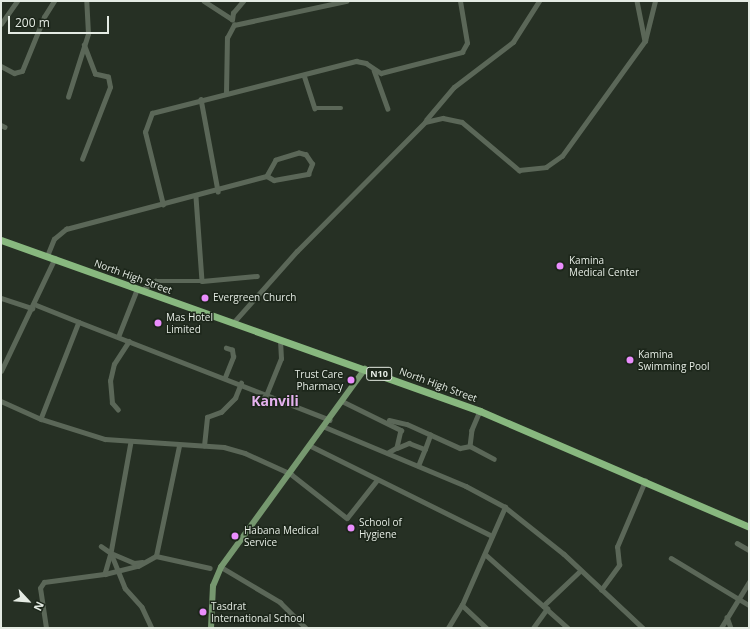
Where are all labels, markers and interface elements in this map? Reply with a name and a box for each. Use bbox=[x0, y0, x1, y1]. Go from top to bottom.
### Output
scale bar bbox=[10, 8, 111, 34]
text: 200 m bbox=[15, 14, 50, 31]
place label: Kamina Medical Center bbox=[569, 254, 639, 278]
street label: North High Street bbox=[92, 257, 174, 297]
marker: Kamina Medical Center bbox=[554, 260, 566, 272]
place label: Evergreen Church bbox=[213, 292, 296, 304]
marker: Evergreen Church bbox=[200, 293, 210, 303]
place label: Mas Hotel Limited bbox=[166, 311, 213, 334]
marker: Mas Hotel Limited bbox=[153, 318, 163, 328]
place label: Kamina Swimming Pool bbox=[638, 348, 710, 372]
marker: Kamina Swimming Pool bbox=[625, 355, 635, 365]
street label: North High Street bbox=[397, 365, 479, 405]
road number: N10 bbox=[366, 367, 392, 381]
place label: Trust Care Pharmacy bbox=[295, 368, 343, 392]
marker: Trust Care Pharmacy bbox=[346, 375, 356, 385]
district label: Kanvili bbox=[251, 393, 299, 409]
place label: School of Hygiene bbox=[359, 516, 402, 540]
marker: School of Hygiene bbox=[346, 523, 356, 533]
place label: Habana Medical Service bbox=[244, 524, 319, 548]
marker: Habana Medical Service bbox=[229, 530, 241, 542]
north arrow bbox=[8, 581, 48, 621]
text: N bbox=[31, 599, 48, 614]
place label: Tasdrat International School bbox=[211, 600, 305, 624]
marker: Tasdrat International School bbox=[198, 607, 208, 617]

